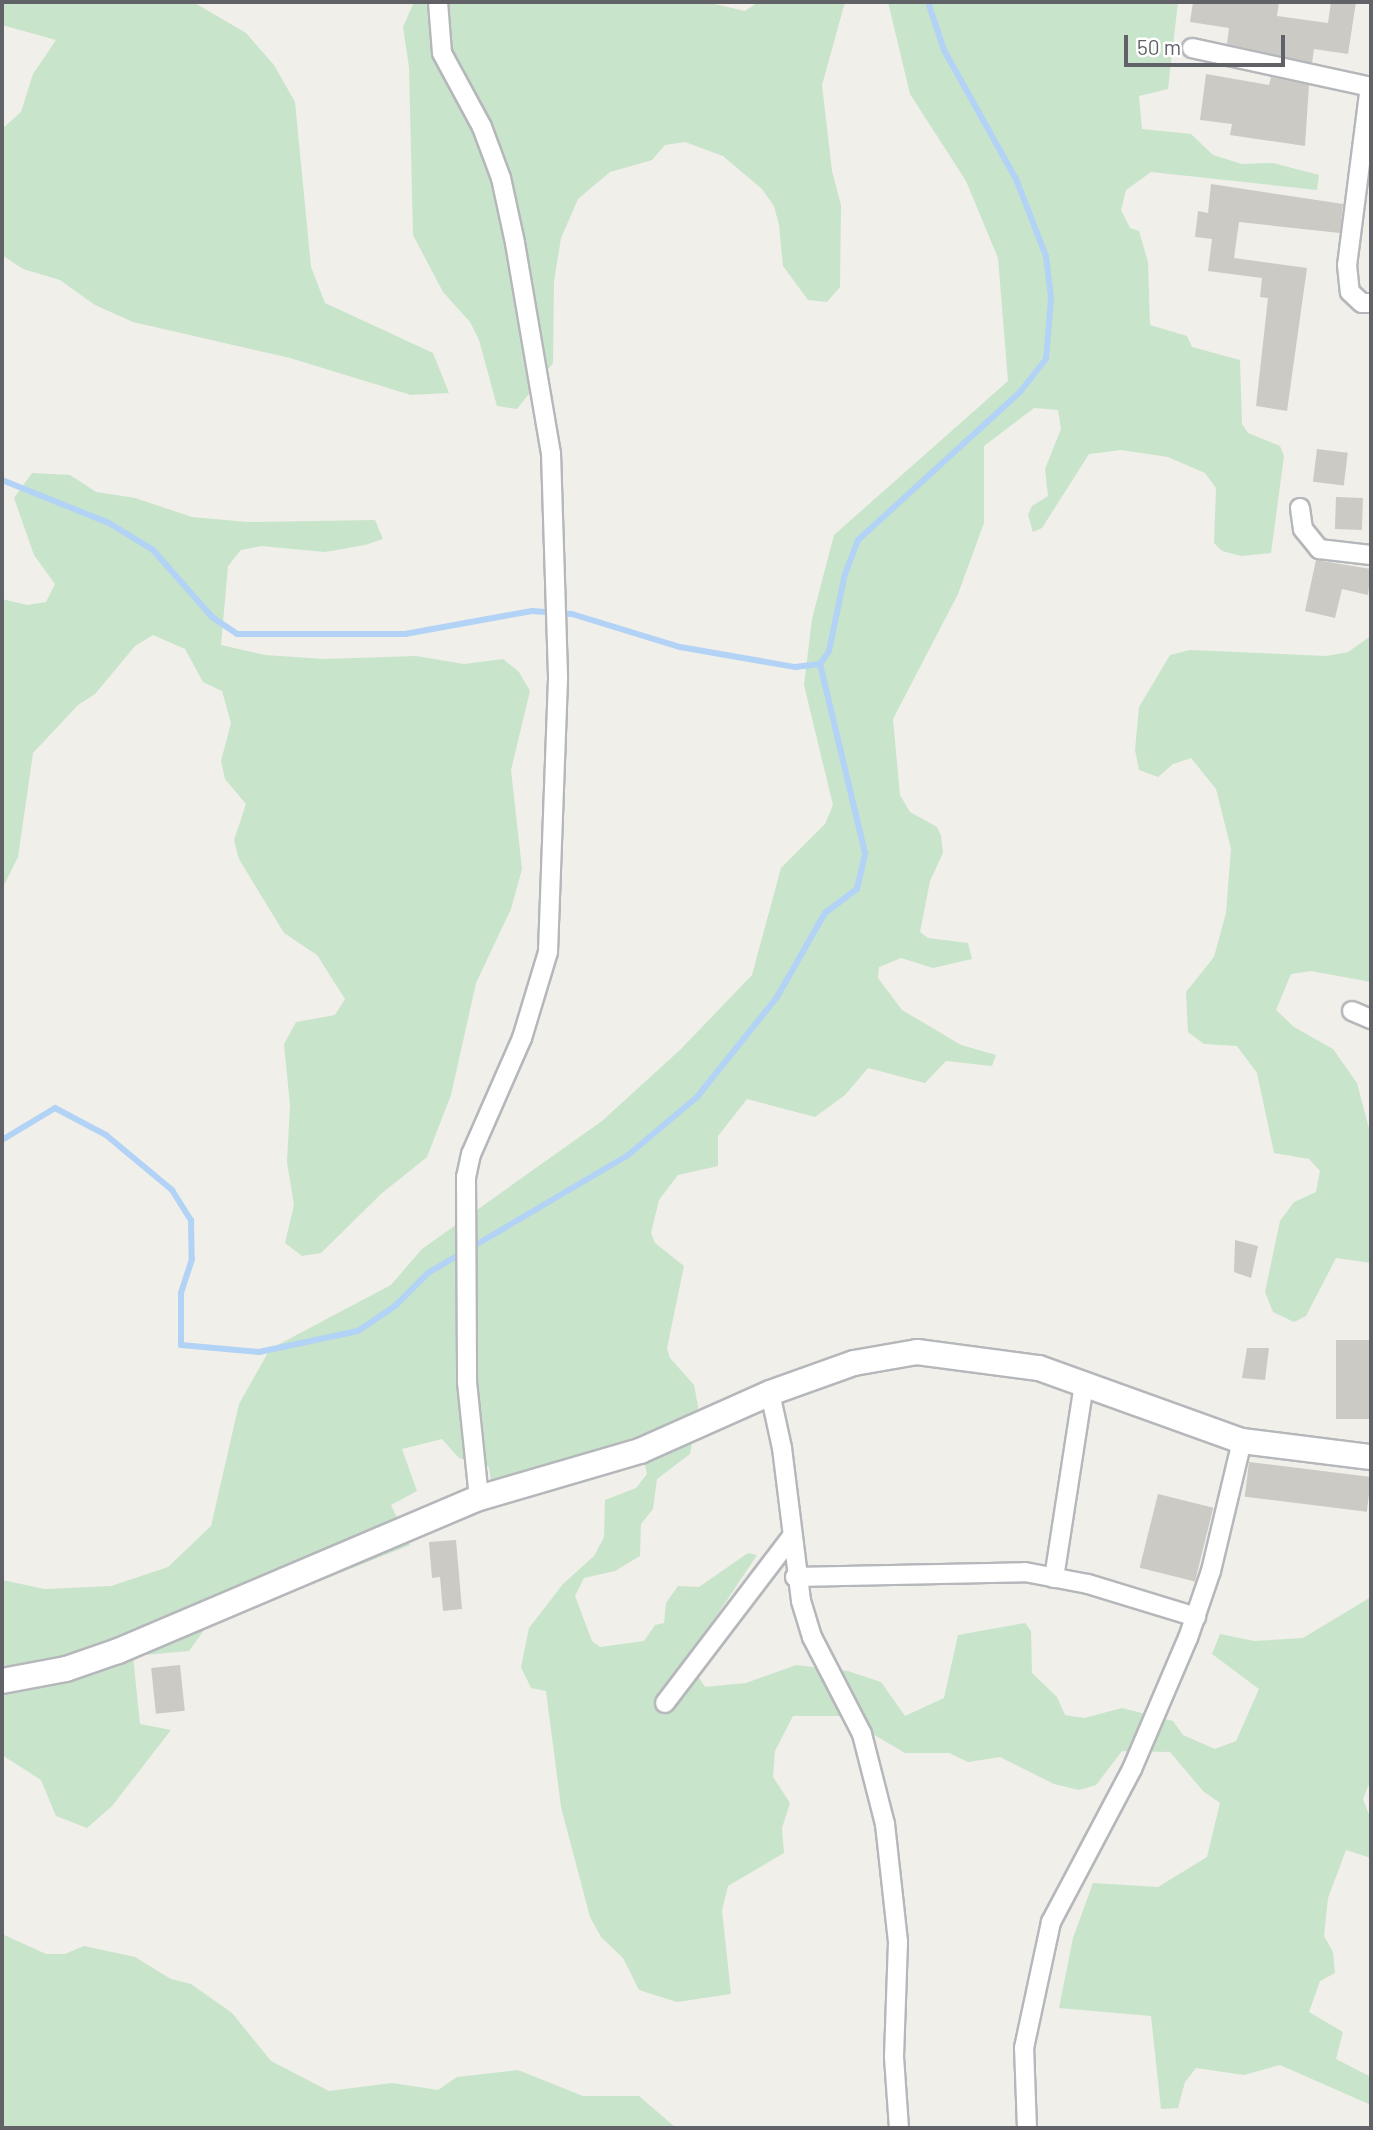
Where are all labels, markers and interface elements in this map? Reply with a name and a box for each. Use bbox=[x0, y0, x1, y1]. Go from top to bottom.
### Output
scale bar bbox=[1128, 21, 1289, 65]
text: 50 m bbox=[1137, 34, 1181, 59]

